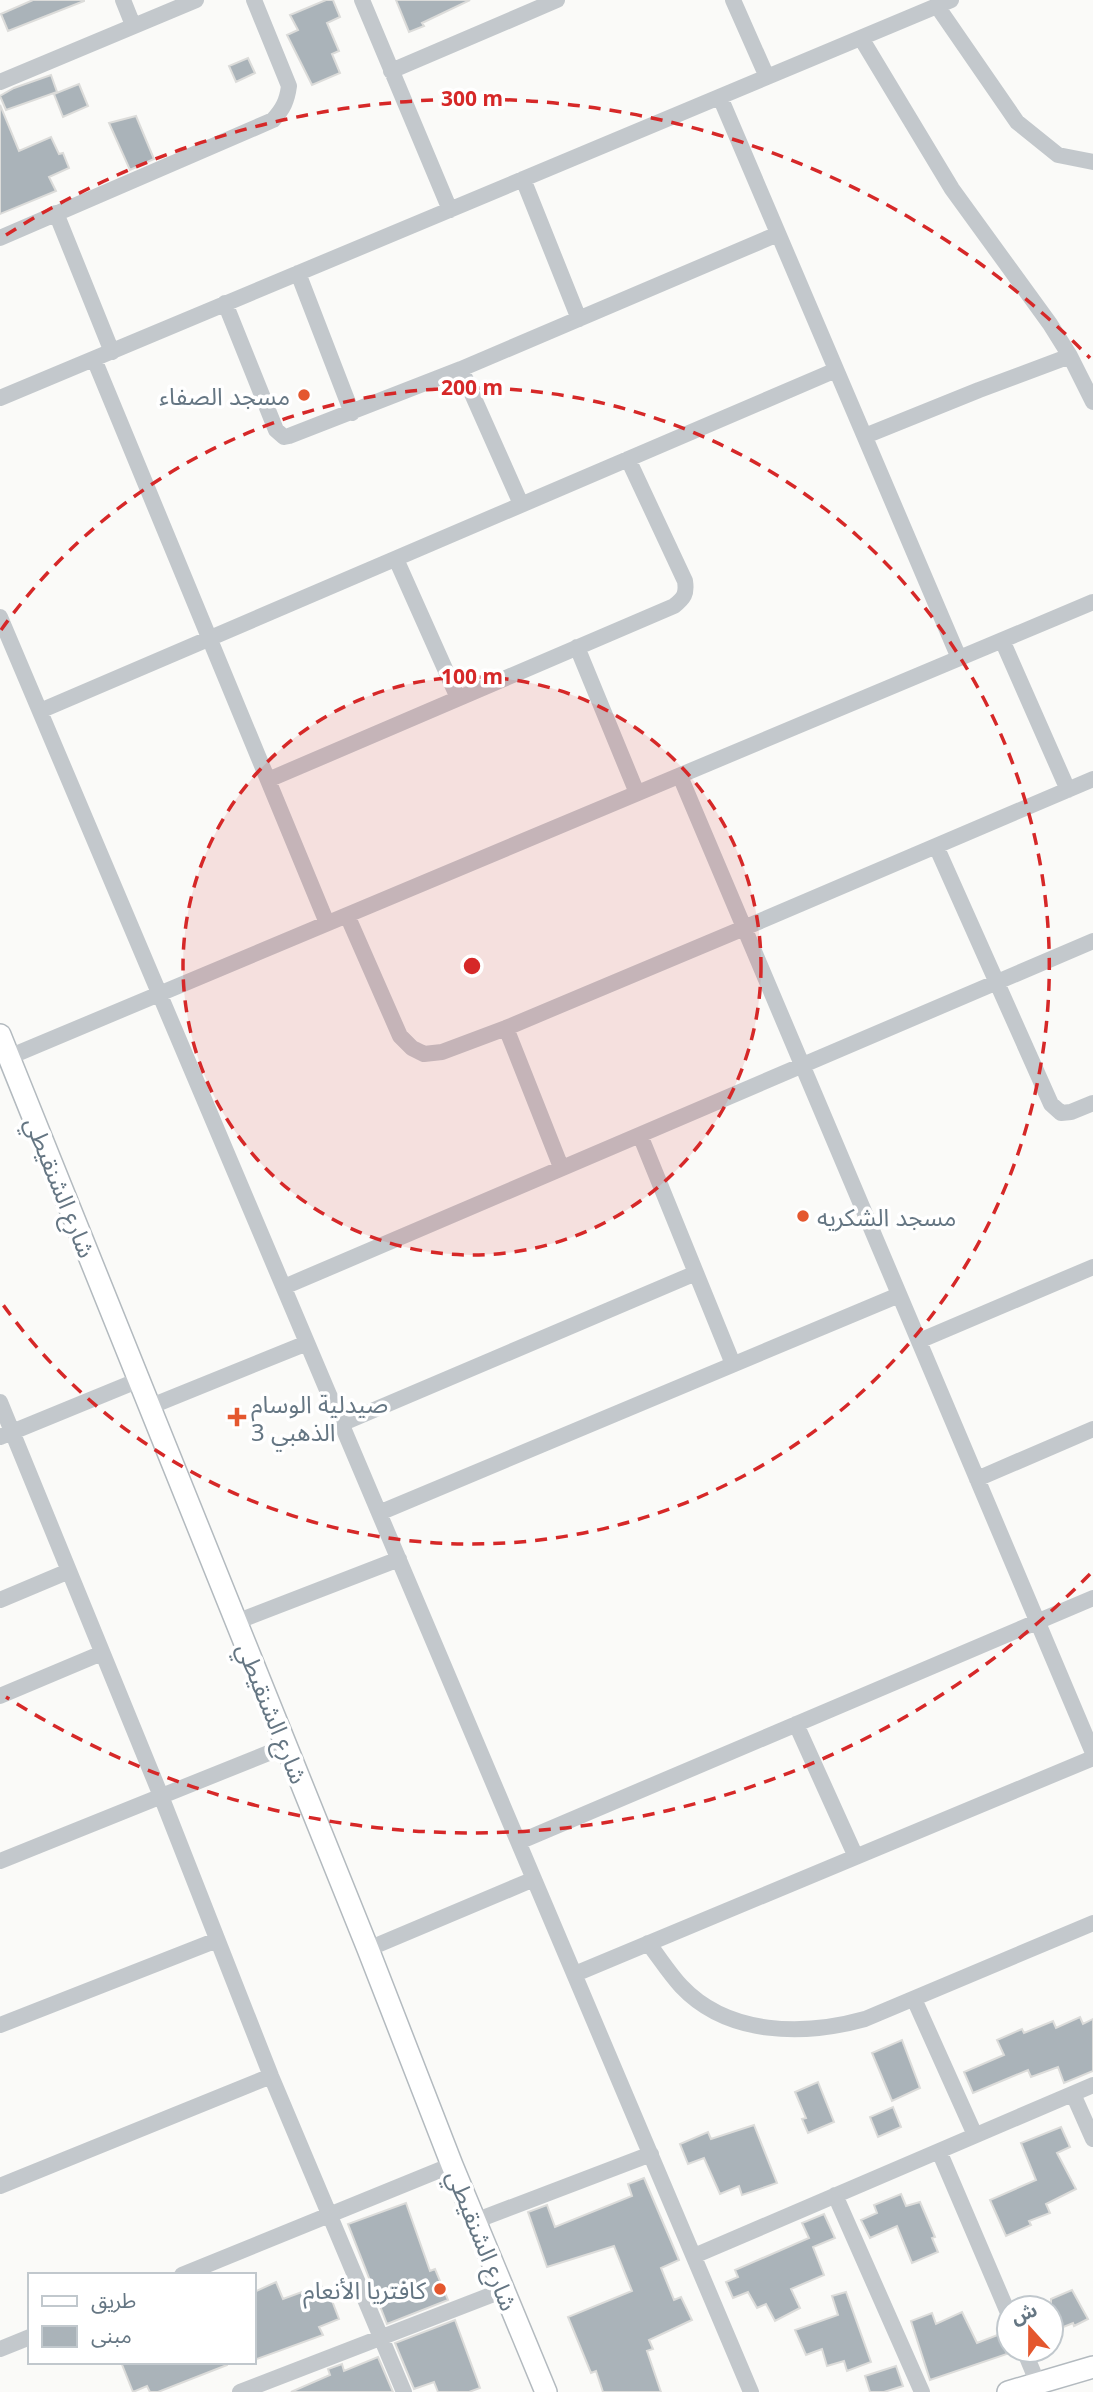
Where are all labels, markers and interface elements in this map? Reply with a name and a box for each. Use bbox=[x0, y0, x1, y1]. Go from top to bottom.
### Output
text: 300 m bbox=[441, 84, 503, 112]
text: 200 m bbox=[441, 373, 503, 401]
place label: مسجد الصفاء bbox=[159, 379, 290, 412]
marker: مسجد الصفاء bbox=[296, 387, 312, 403]
text: 100 m bbox=[441, 662, 503, 690]
centre of rings bbox=[460, 954, 484, 978]
street label: شارع الشنقيطي bbox=[14, 1112, 104, 1264]
place label: مسجد الشكريه bbox=[817, 1200, 956, 1233]
marker: مسجد الشكريه bbox=[795, 1208, 811, 1224]
place label: صيدلية الوسام الذهبي 3 bbox=[251, 1387, 388, 1451]
marker: صيدلية الوسام الذهبي 3 bbox=[229, 1409, 245, 1425]
street label: شارع الشنقيطي bbox=[226, 1638, 316, 1790]
street label: شارع الشنقيطي bbox=[436, 2165, 526, 2317]
legend bbox=[28, 2273, 256, 2364]
place label: كافتريا الأنعام bbox=[303, 2273, 427, 2309]
marker: كافتريا الأنعام bbox=[432, 2281, 448, 2297]
text: طريق bbox=[91, 2286, 136, 2314]
north arrow bbox=[995, 2294, 1065, 2364]
text: ش bbox=[1007, 2296, 1041, 2330]
text: مبنى bbox=[91, 2321, 132, 2349]

